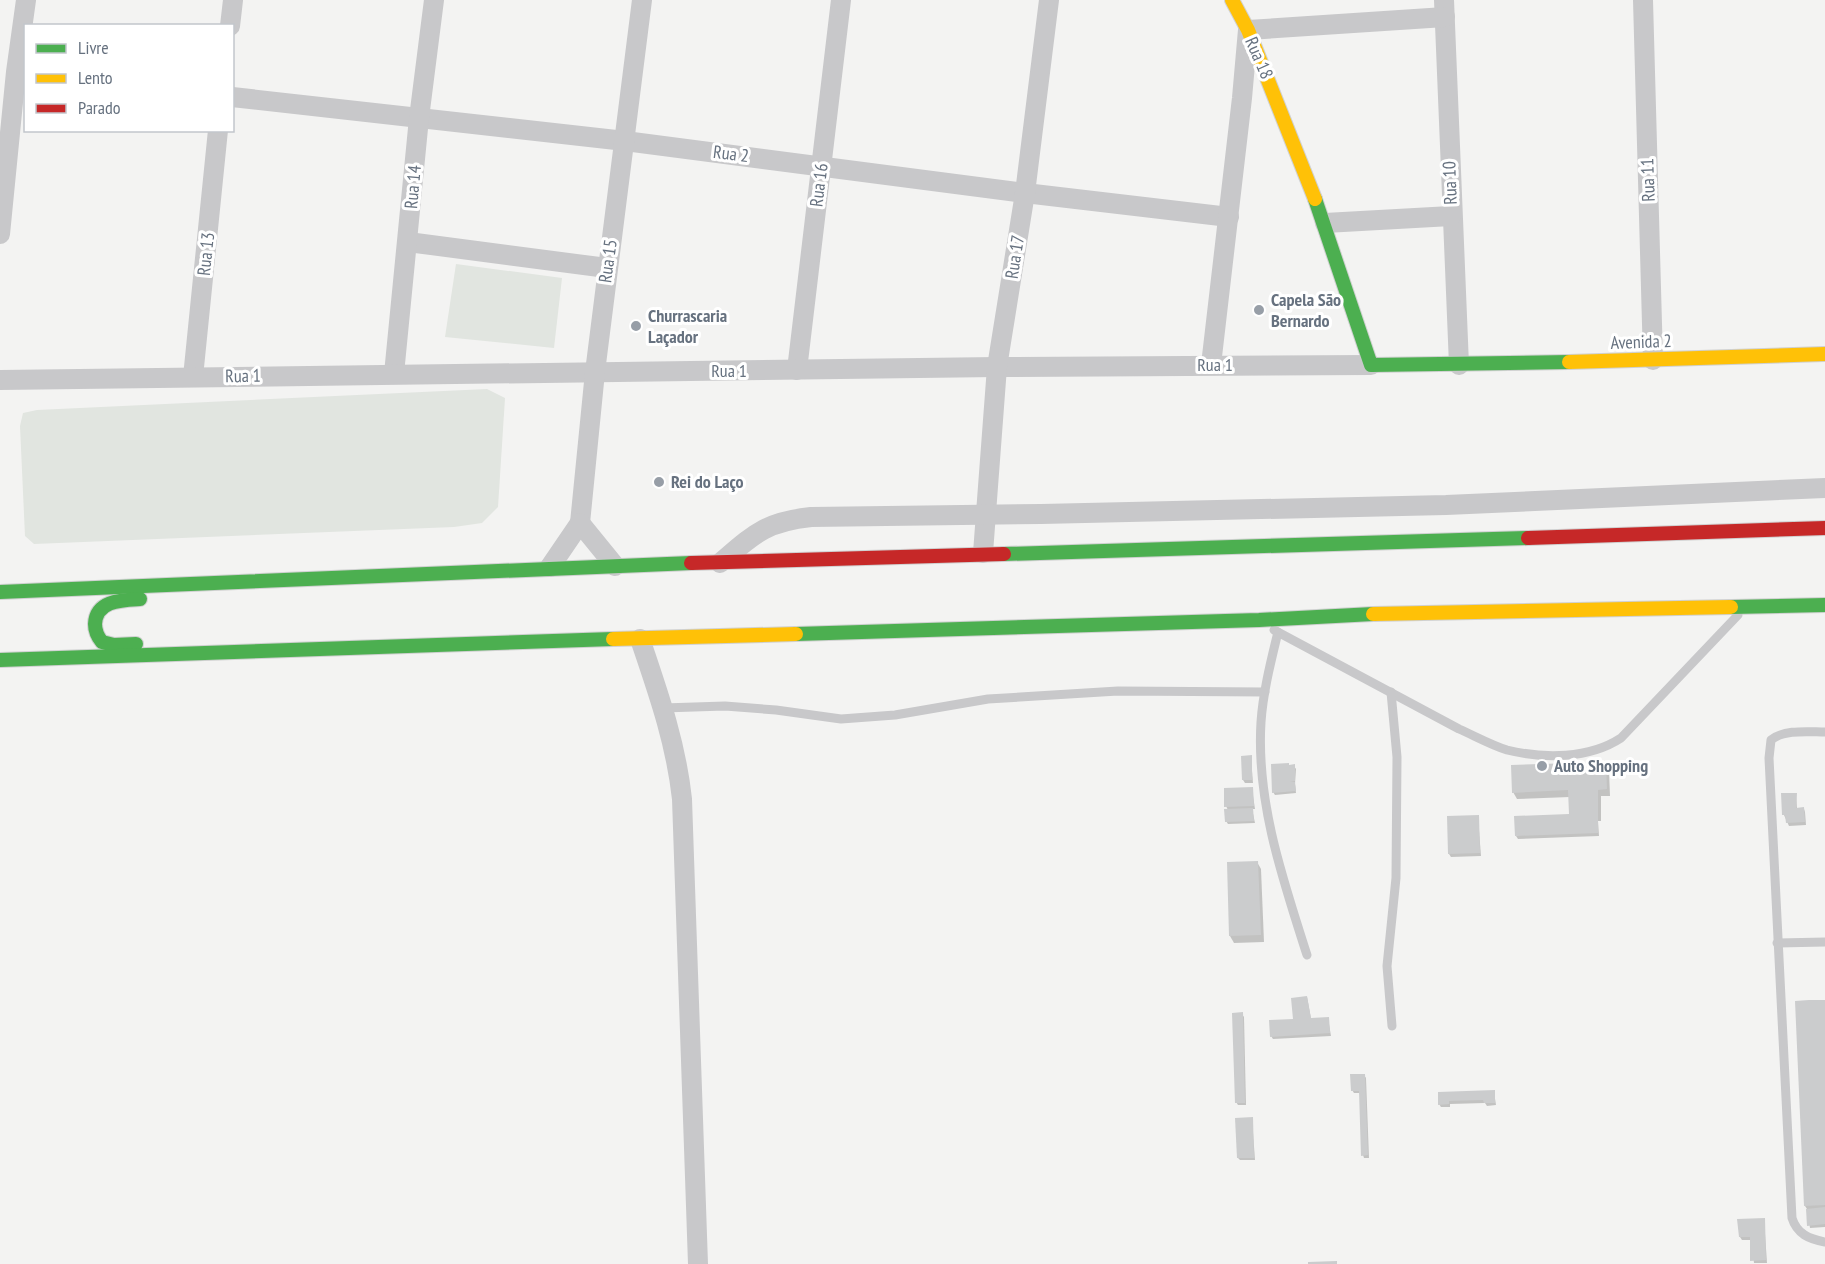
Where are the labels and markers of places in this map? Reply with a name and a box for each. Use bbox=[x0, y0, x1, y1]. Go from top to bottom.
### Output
place label: Capela São Bernardo bbox=[1271, 288, 1341, 332]
marker: Capela São Bernardo bbox=[1252, 303, 1266, 317]
place label: Churrascaria Laçador bbox=[648, 304, 727, 348]
marker: Churrascaria Laçador bbox=[629, 319, 643, 333]
place label: Rei do Laço bbox=[671, 470, 744, 493]
marker: Rei do Laço bbox=[652, 475, 666, 489]
place label: Auto Shopping bbox=[1553, 754, 1648, 777]
marker: Auto Shopping bbox=[1535, 759, 1549, 773]

